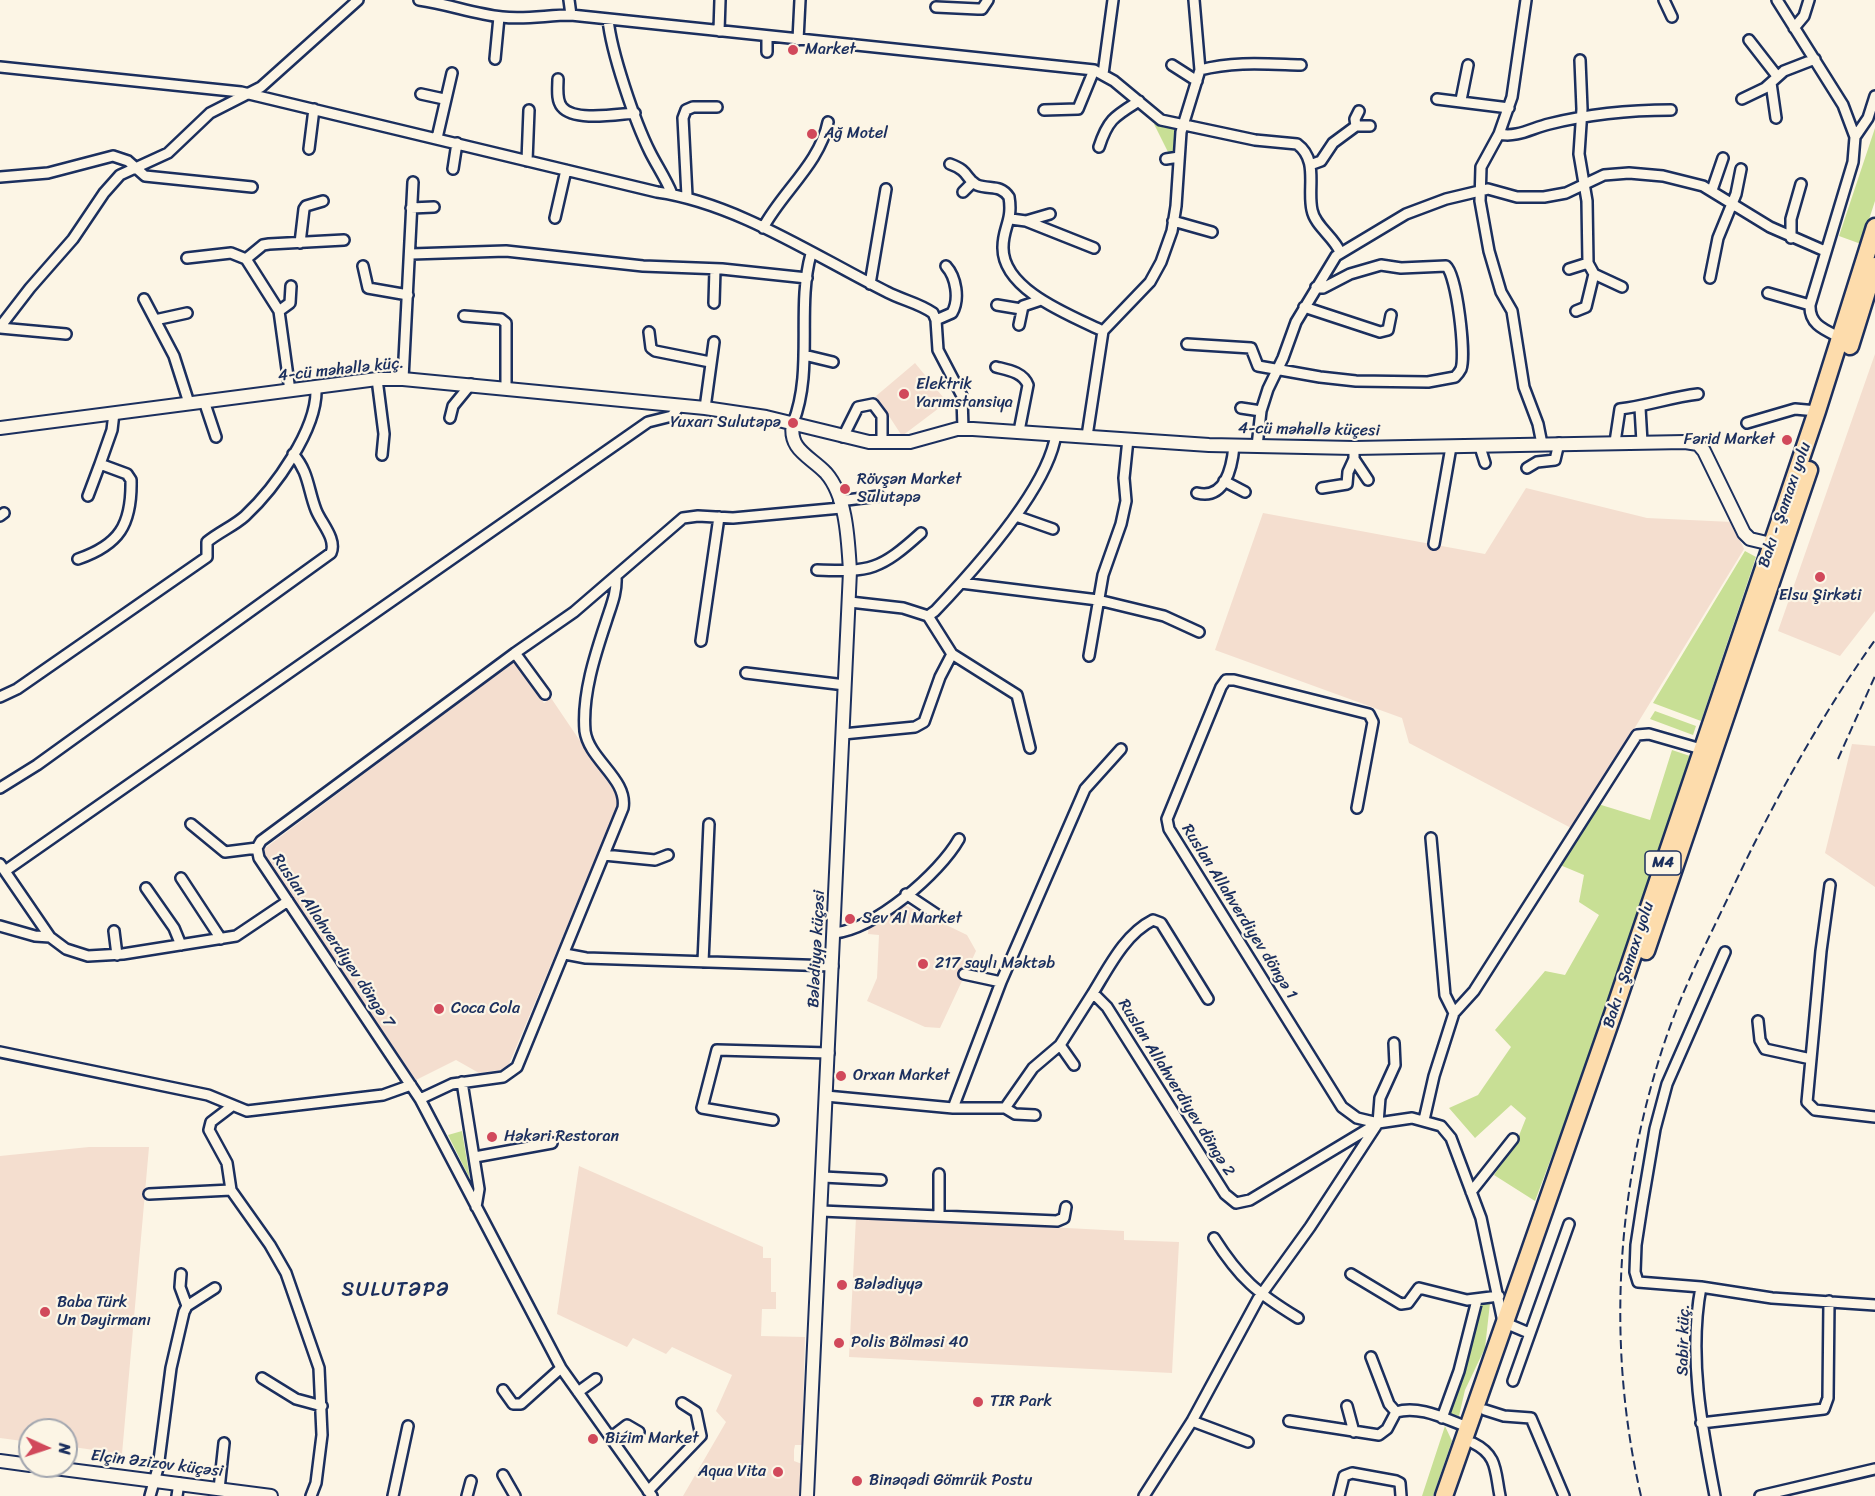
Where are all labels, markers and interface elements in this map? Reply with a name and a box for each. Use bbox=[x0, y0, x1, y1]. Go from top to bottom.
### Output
place label: Market bbox=[805, 40, 856, 60]
marker: Market bbox=[786, 43, 800, 57]
place label: Ağ Motel bbox=[824, 124, 888, 144]
marker: Ağ Motel bbox=[805, 127, 819, 141]
street label: 4-cü məhəllə küç. bbox=[277, 354, 405, 386]
place label: Elektrik Yarımstansiya bbox=[916, 375, 1013, 413]
marker: Elektrik Yarımstansiya bbox=[897, 387, 911, 401]
place label: Yuxarı Sulutəpə bbox=[670, 413, 781, 433]
marker: Yuxarı Sulutəpə bbox=[786, 416, 800, 430]
street label: 4-cü məhəllə küçesi bbox=[1238, 419, 1380, 441]
place label: Fərid Market bbox=[1684, 430, 1775, 450]
marker: Fərid Market bbox=[1780, 433, 1794, 447]
street label: Bakı - Şamaxı yolu bbox=[1755, 440, 1815, 570]
place label: Rövşən Market Sulutəpə bbox=[857, 470, 961, 508]
marker: Rövşən Market Sulutəpə bbox=[838, 482, 852, 496]
marker: Elsu Şirkəti bbox=[1813, 570, 1827, 584]
place label: Elsu Şirkəti bbox=[1779, 586, 1861, 606]
street label: Ruslan Allahverdiyev döngə 1 bbox=[1177, 821, 1301, 1003]
street label: Ruslan Allahverdiyev döngə 7 bbox=[268, 851, 398, 1031]
road number: M4 bbox=[1645, 851, 1681, 875]
street label: Bələdiyyə küçəsi bbox=[804, 890, 830, 1008]
street label: Bakı - Şamaxı yolu bbox=[1600, 899, 1658, 1031]
place label: Sev Al Market bbox=[862, 909, 962, 929]
marker: Sev Al Market bbox=[843, 912, 857, 926]
place label: 217 saylı Məktəb bbox=[935, 954, 1055, 974]
marker: 217 saylı Məktəb bbox=[916, 957, 930, 971]
street label: Ruslan Allahverdiyev döngə 2 bbox=[1113, 996, 1239, 1180]
place label: Coca Cola bbox=[451, 999, 520, 1019]
marker: Coca Cola bbox=[432, 1002, 446, 1016]
place label: Orxan Market bbox=[853, 1066, 950, 1086]
marker: Orxan Market bbox=[834, 1069, 848, 1083]
place label: Həkəri Restoran bbox=[504, 1127, 619, 1147]
marker: Həkəri Restoran bbox=[485, 1130, 499, 1144]
place label: Bələdiyyə bbox=[854, 1275, 923, 1295]
marker: Bələdiyyə bbox=[835, 1278, 849, 1292]
district label: SULUTƏPƏ bbox=[342, 1279, 450, 1303]
place label: Baba Türk Un Dəyirmanı bbox=[57, 1293, 151, 1331]
street label: Sabir küç. bbox=[1674, 1304, 1694, 1376]
marker: Baba Türk Un Dəyirmanı bbox=[38, 1305, 52, 1319]
place label: Polis Bölməsi 40 bbox=[851, 1333, 969, 1353]
marker: Polis Bölməsi 40 bbox=[832, 1336, 846, 1350]
place label: TIR Park bbox=[990, 1392, 1052, 1412]
marker: TIR Park bbox=[971, 1395, 985, 1409]
north arrow bbox=[18, 1418, 78, 1478]
place label: Bizim Market bbox=[605, 1429, 699, 1449]
marker: Bizim Market bbox=[586, 1432, 600, 1446]
text: N bbox=[50, 1443, 79, 1455]
street label: Elçin Əzizov küçəsi bbox=[90, 1446, 224, 1482]
place label: Aqua Vita bbox=[698, 1462, 766, 1482]
marker: Aqua Vita bbox=[771, 1465, 785, 1479]
place label: Binəqədi Gömrük Postu bbox=[869, 1471, 1032, 1491]
marker: Binəqədi Gömrük Postu bbox=[850, 1474, 864, 1488]

